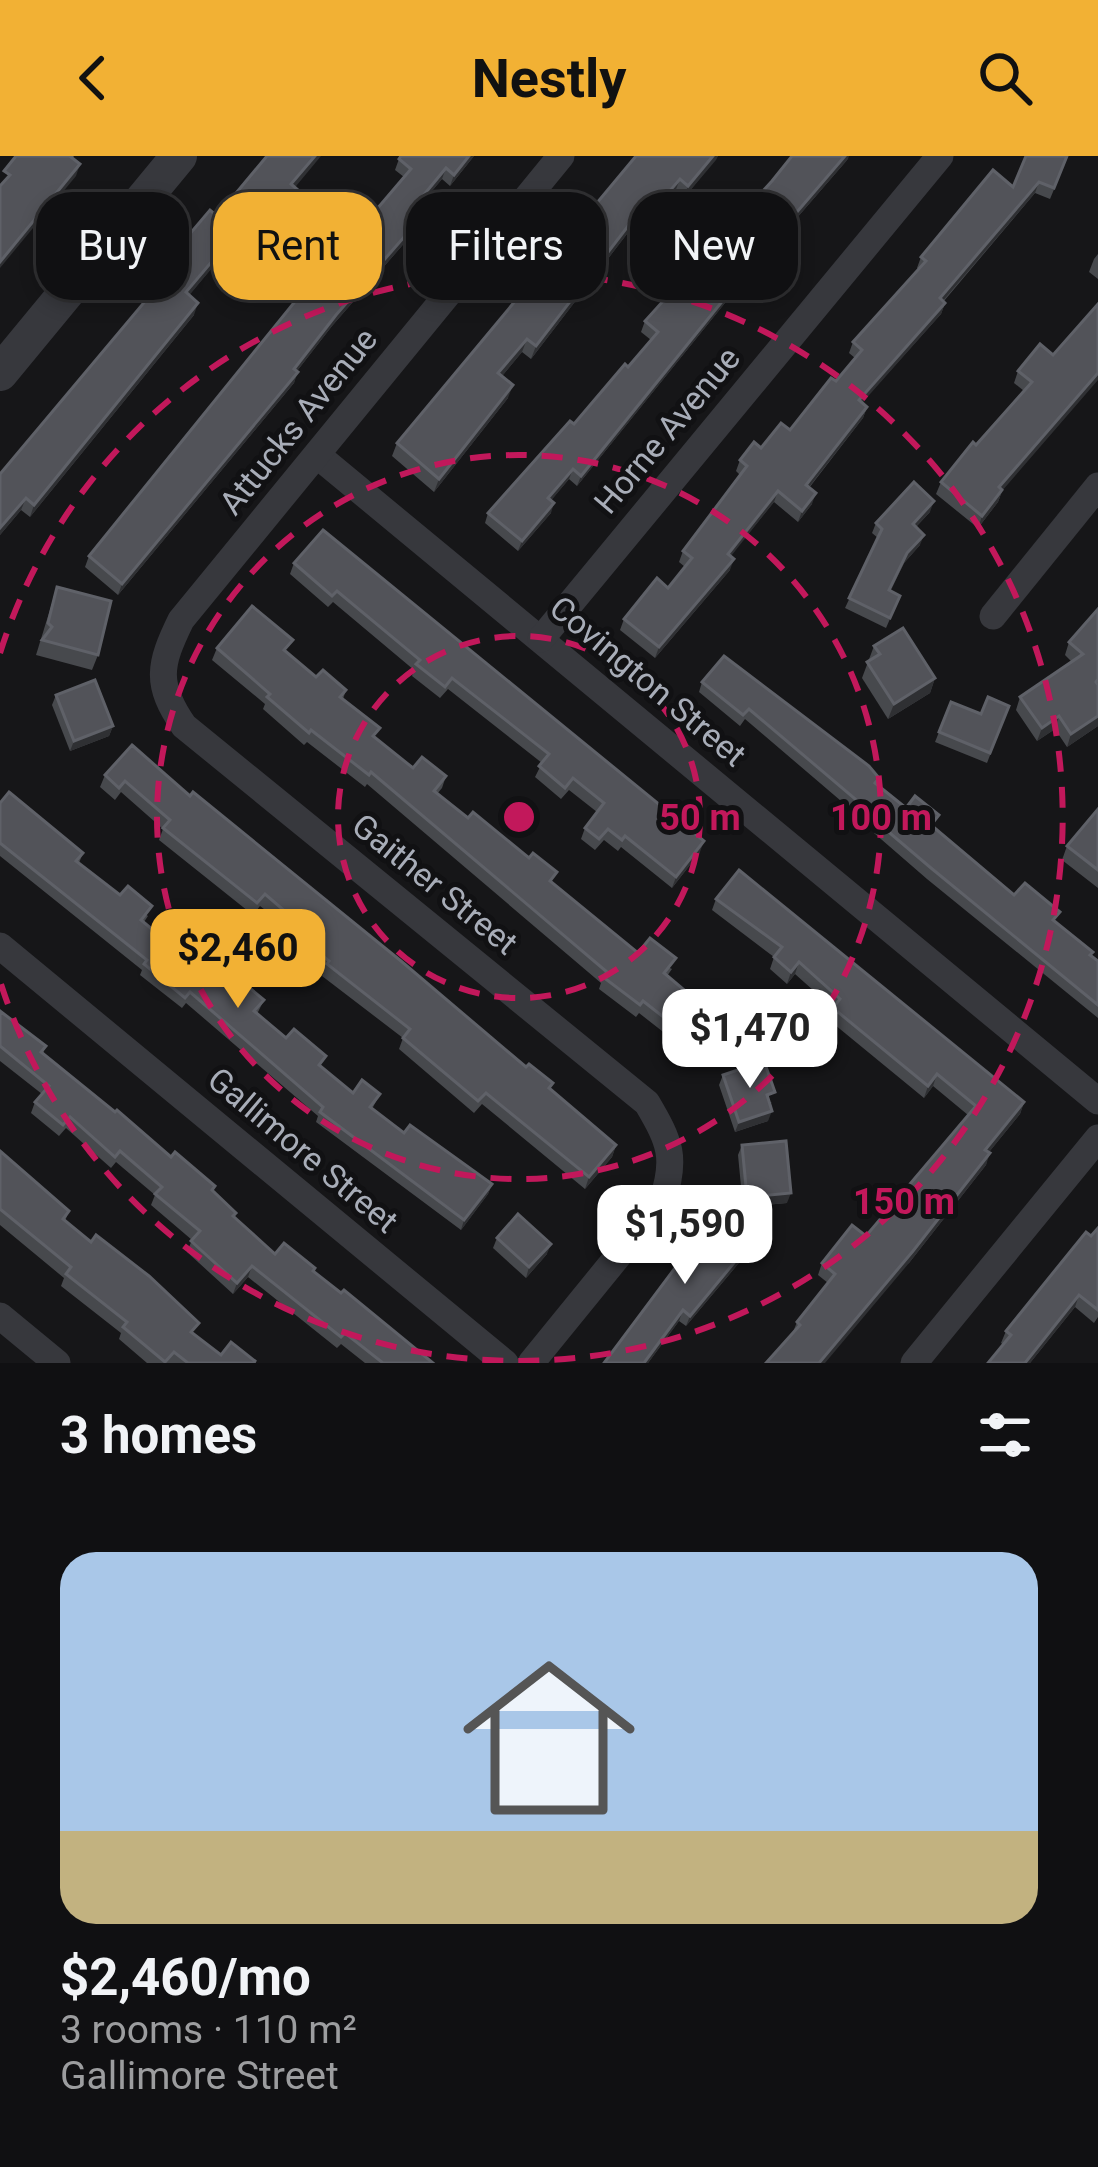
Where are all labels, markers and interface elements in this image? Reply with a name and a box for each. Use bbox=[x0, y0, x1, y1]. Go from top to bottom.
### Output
icon: back bbox=[60, 45, 126, 111]
icon: search bbox=[972, 45, 1038, 111]
text: Nestly bbox=[472, 47, 626, 110]
chip: Buy bbox=[36, 192, 189, 300]
chip: Rent bbox=[213, 192, 382, 300]
chip: Filters bbox=[406, 192, 606, 300]
chip: New bbox=[630, 192, 798, 300]
street label: Attucks Avenue bbox=[211, 320, 385, 522]
street label: Horne Avenue bbox=[586, 339, 748, 521]
street label: Covington Street bbox=[542, 588, 754, 774]
centre of rings bbox=[498, 796, 540, 838]
text: 50 m bbox=[659, 797, 741, 839]
text: 100 m bbox=[830, 797, 932, 839]
street label: Gaither Street bbox=[344, 805, 526, 963]
pin: $2,460 bbox=[140, 909, 336, 1011]
text: $2,460 bbox=[177, 925, 299, 971]
pin: $1,470 bbox=[652, 989, 848, 1091]
text: $1,470 bbox=[689, 1005, 811, 1051]
street label: Gallimore Street bbox=[200, 1059, 406, 1241]
text: 150 m bbox=[853, 1181, 955, 1223]
pin: $1,590 bbox=[587, 1185, 783, 1287]
text: $1,590 bbox=[624, 1201, 746, 1247]
icon: filters bbox=[972, 1402, 1038, 1468]
text: 3 homes bbox=[60, 1406, 257, 1465]
icon: home bbox=[441, 1630, 657, 1846]
text: $2,460/mo bbox=[60, 1948, 311, 2007]
text: 3 rooms · 110 m² bbox=[60, 2007, 357, 2053]
text: Gallimore Street bbox=[60, 2053, 339, 2099]

